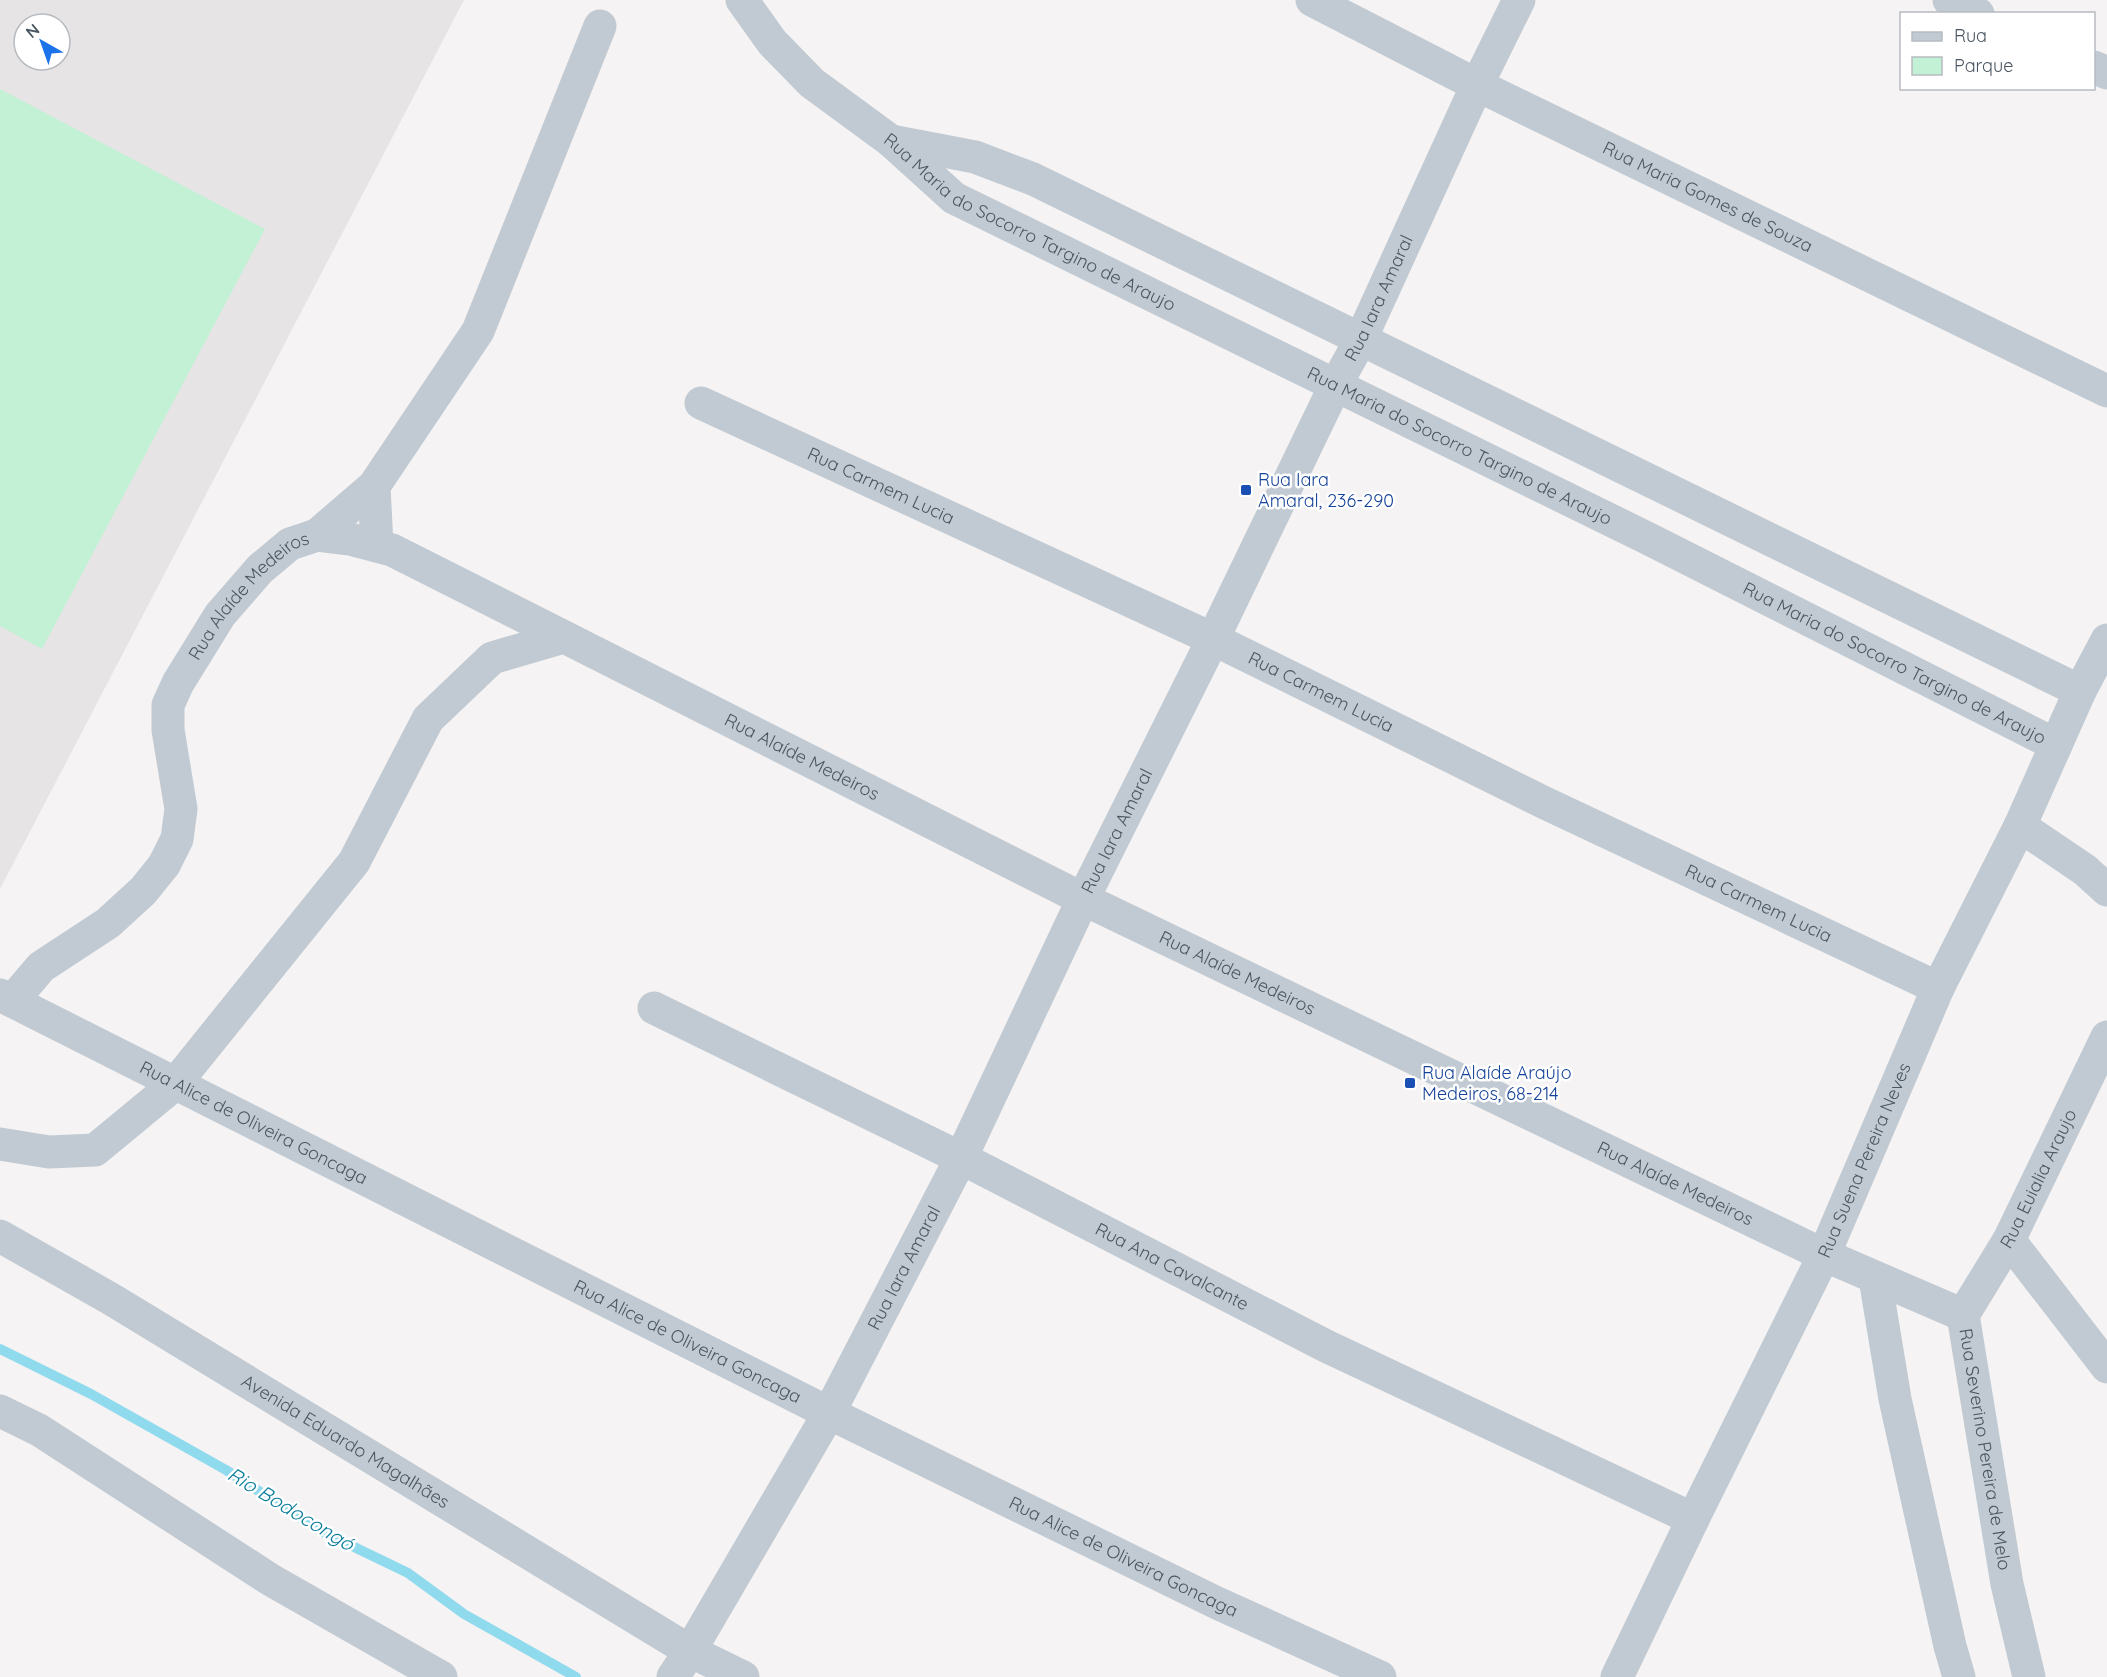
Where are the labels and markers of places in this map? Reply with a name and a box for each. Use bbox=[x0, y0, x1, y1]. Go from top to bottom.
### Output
place label: Rua Iara Amaral, 236-290 bbox=[1258, 468, 1394, 512]
marker: Rua Iara Amaral, 236-290 bbox=[1239, 483, 1253, 497]
place label: Rua Alaíde Araújo Medeiros, 68-214 bbox=[1422, 1061, 1572, 1105]
marker: Rua Alaíde Araújo Medeiros, 68-214 bbox=[1403, 1076, 1417, 1090]

